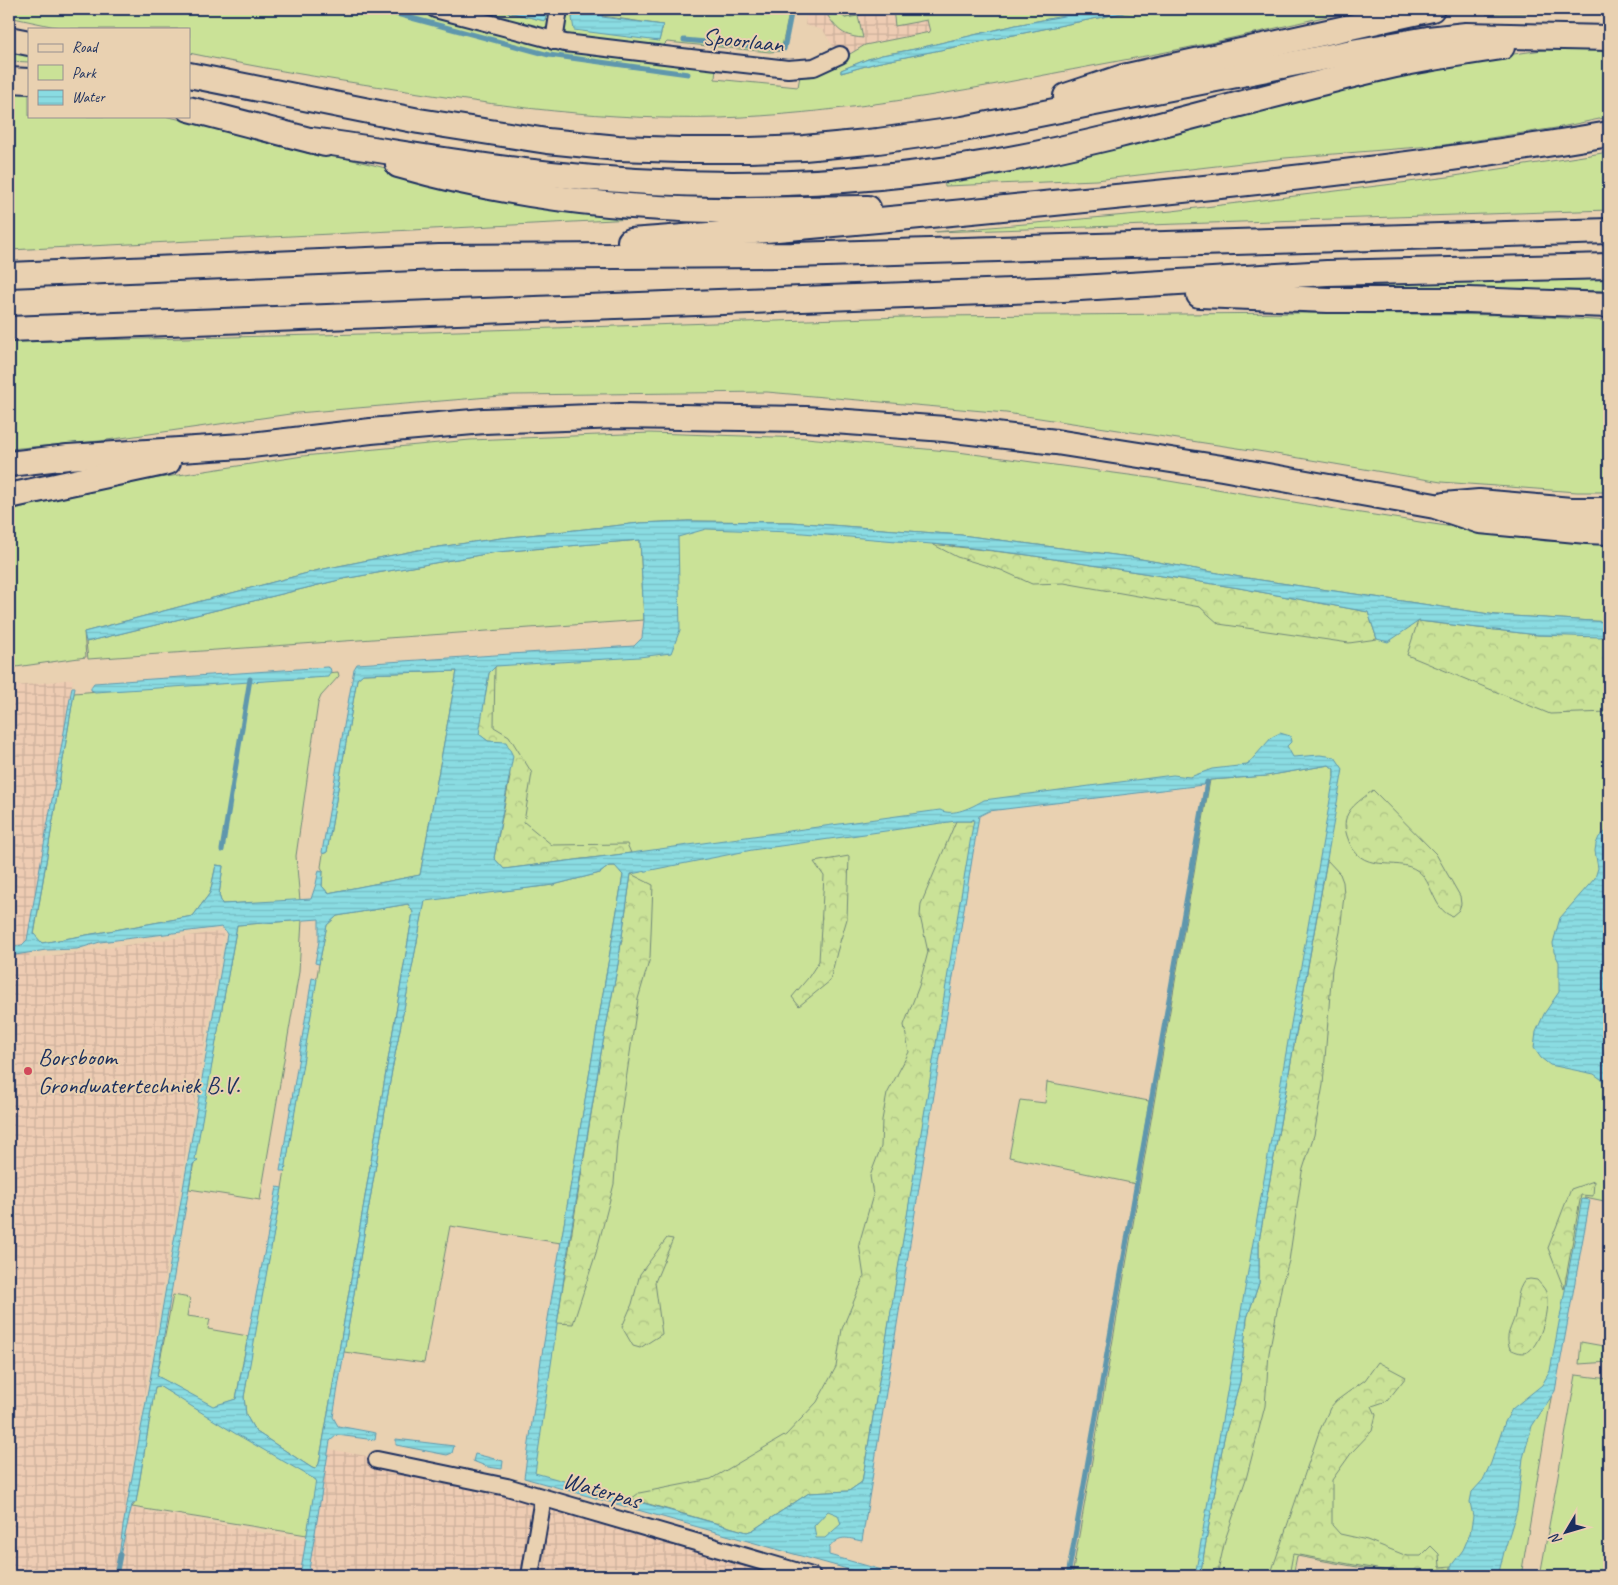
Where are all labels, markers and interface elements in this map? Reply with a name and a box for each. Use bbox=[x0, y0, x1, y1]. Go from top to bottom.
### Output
street label: Spoorlaan bbox=[701, 21, 786, 59]
legend bbox=[28, 28, 190, 118]
text: Road bbox=[72, 38, 99, 57]
text: Park bbox=[72, 64, 97, 83]
text: Water bbox=[72, 88, 106, 107]
place label: Borsboom Grondwatertechniek B.V. bbox=[38, 1042, 240, 1100]
marker: Borsboom Grondwatertechniek B.V. bbox=[22, 1065, 34, 1077]
street label: Waterpas bbox=[560, 1465, 647, 1516]
north arrow bbox=[1540, 1508, 1590, 1558]
text: N bbox=[1545, 1529, 1566, 1548]

